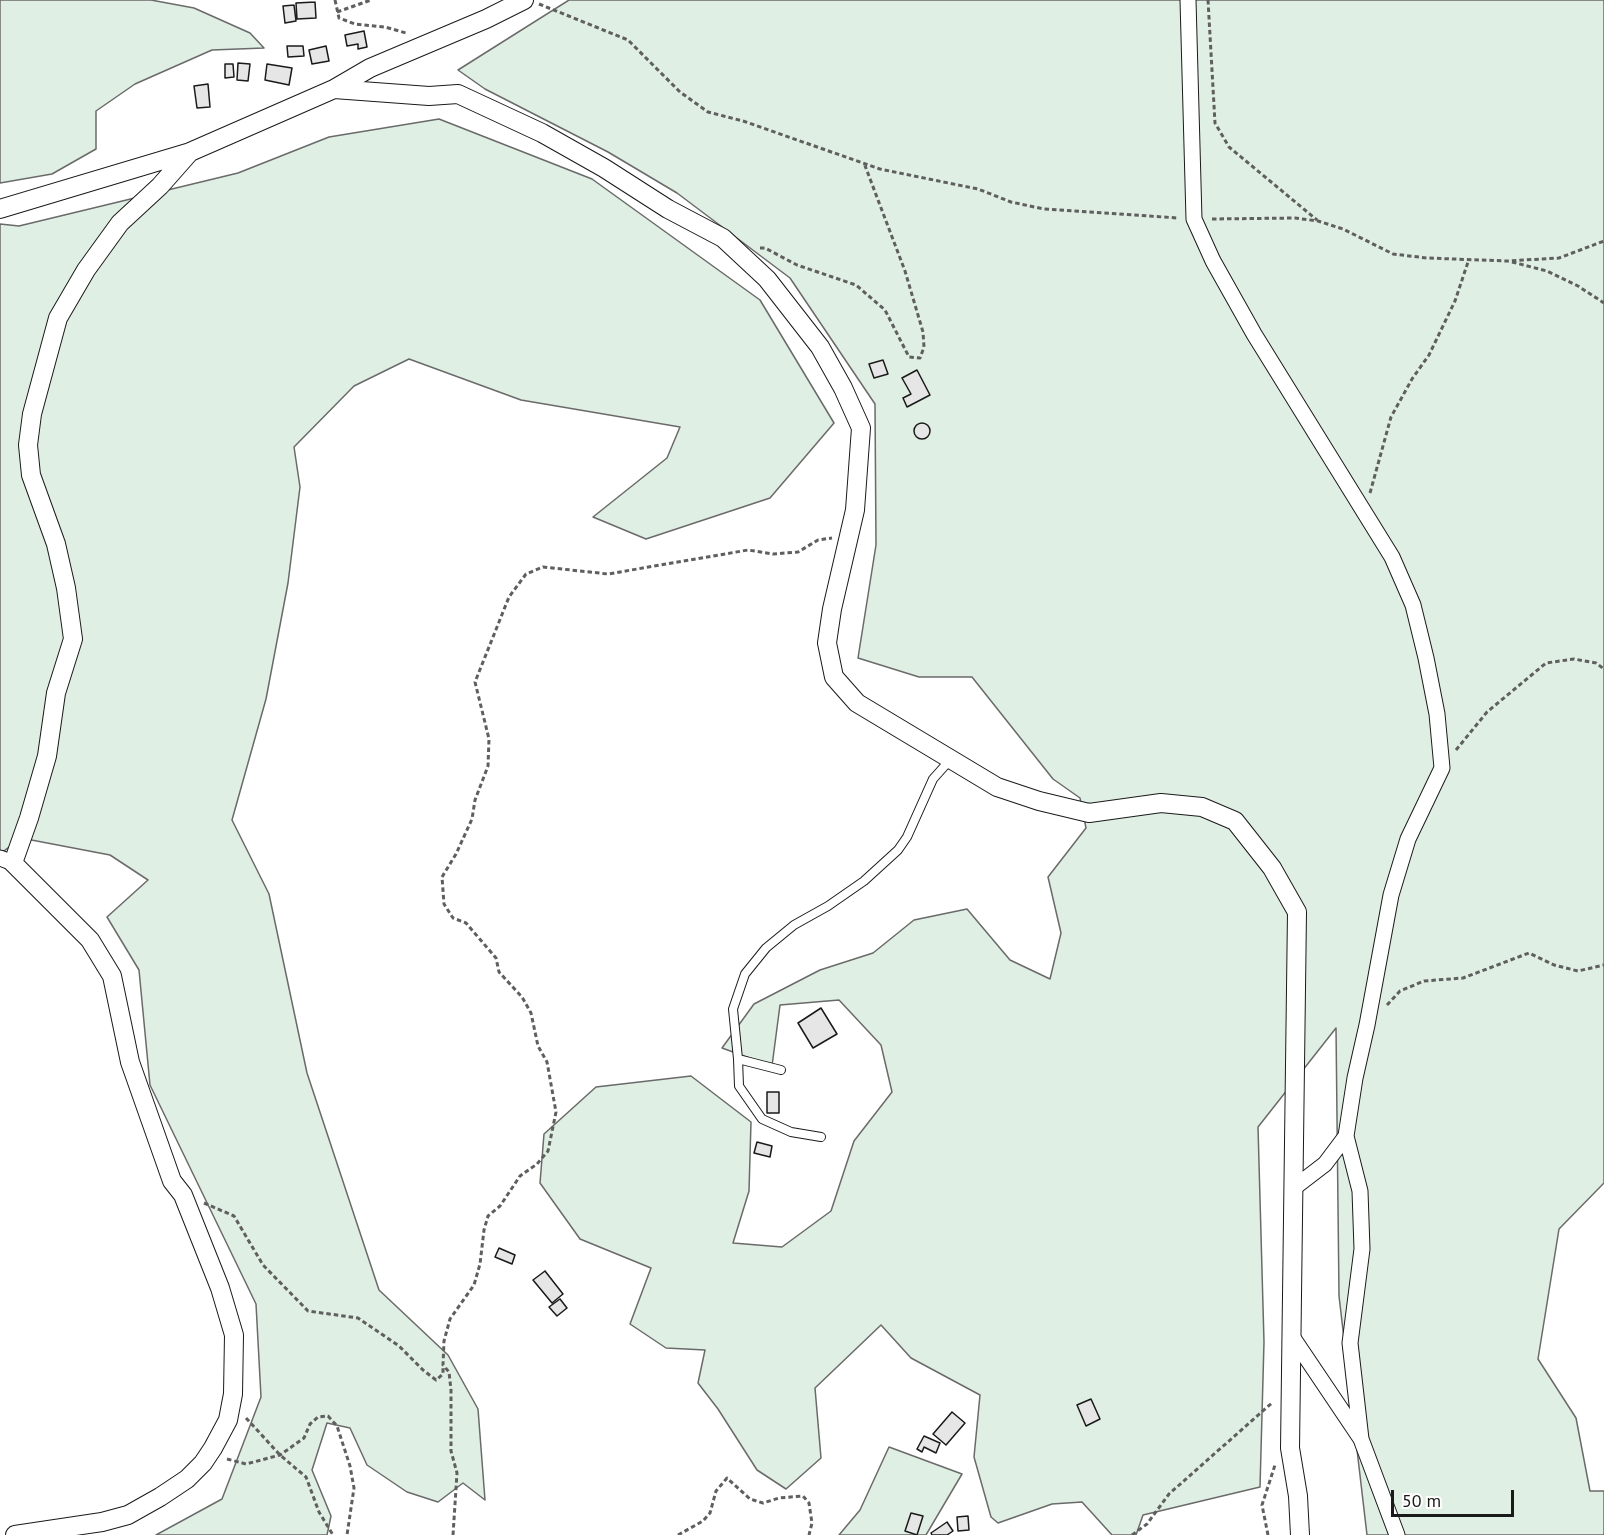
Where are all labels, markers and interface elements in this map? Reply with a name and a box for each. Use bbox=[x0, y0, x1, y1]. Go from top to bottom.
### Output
scale bar bbox=[1394, 1478, 1517, 1516]
text: 50 m bbox=[1402, 1489, 1441, 1512]

